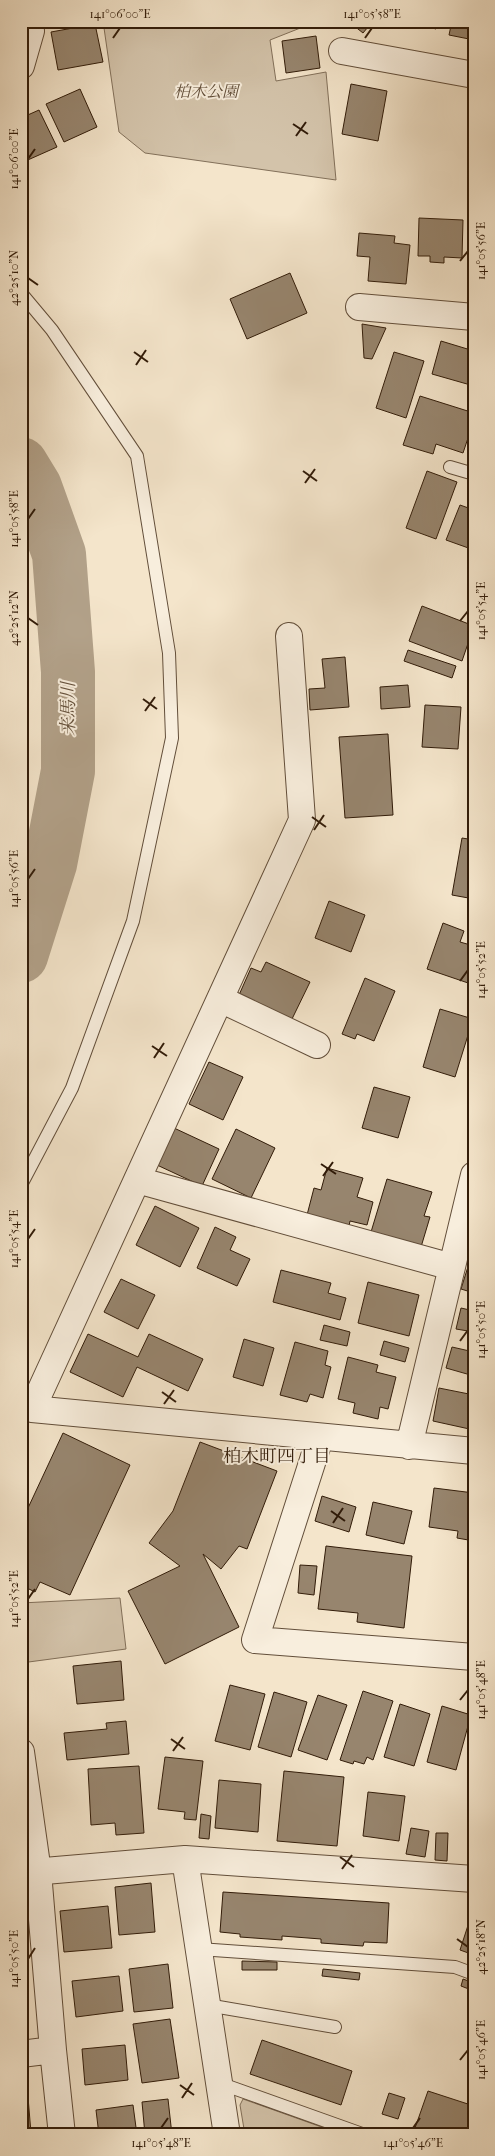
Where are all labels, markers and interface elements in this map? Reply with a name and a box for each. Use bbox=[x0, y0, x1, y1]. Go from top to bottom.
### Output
text: 141°06'00"E bbox=[90, 7, 150, 21]
text: 141°05'58"E bbox=[343, 7, 401, 21]
park label: 柏木公園 bbox=[174, 82, 241, 101]
text: 141°06'00"E bbox=[7, 129, 21, 189]
text: 141°05'56"E bbox=[474, 222, 488, 280]
text: 42°25'10"N bbox=[7, 250, 21, 306]
text: 141°05'58"E bbox=[7, 490, 21, 548]
text: 141°05'54"E bbox=[474, 582, 488, 640]
text: 42°25'12"N bbox=[7, 590, 21, 646]
water label: 来馬川 bbox=[58, 680, 79, 736]
text: 141°05'56"E bbox=[7, 850, 21, 908]
text: 141°05'52"E bbox=[474, 941, 488, 999]
text: 141°05'54"E bbox=[7, 1210, 21, 1268]
text: 141°05'50"E bbox=[474, 1301, 488, 1359]
district label: 柏木町四丁目 bbox=[223, 1446, 331, 1467]
text: 141°05'52"E bbox=[7, 1570, 21, 1628]
text: 141°05'48"E bbox=[474, 1660, 488, 1720]
text: 42°25'18"N bbox=[474, 1919, 488, 1975]
text: 141°05'50"E bbox=[7, 1930, 21, 1988]
text: 141°05'46"E bbox=[474, 2020, 488, 2080]
text: 141°05'48"E bbox=[131, 2136, 191, 2150]
text: 141°05'46"E bbox=[383, 2136, 443, 2150]

